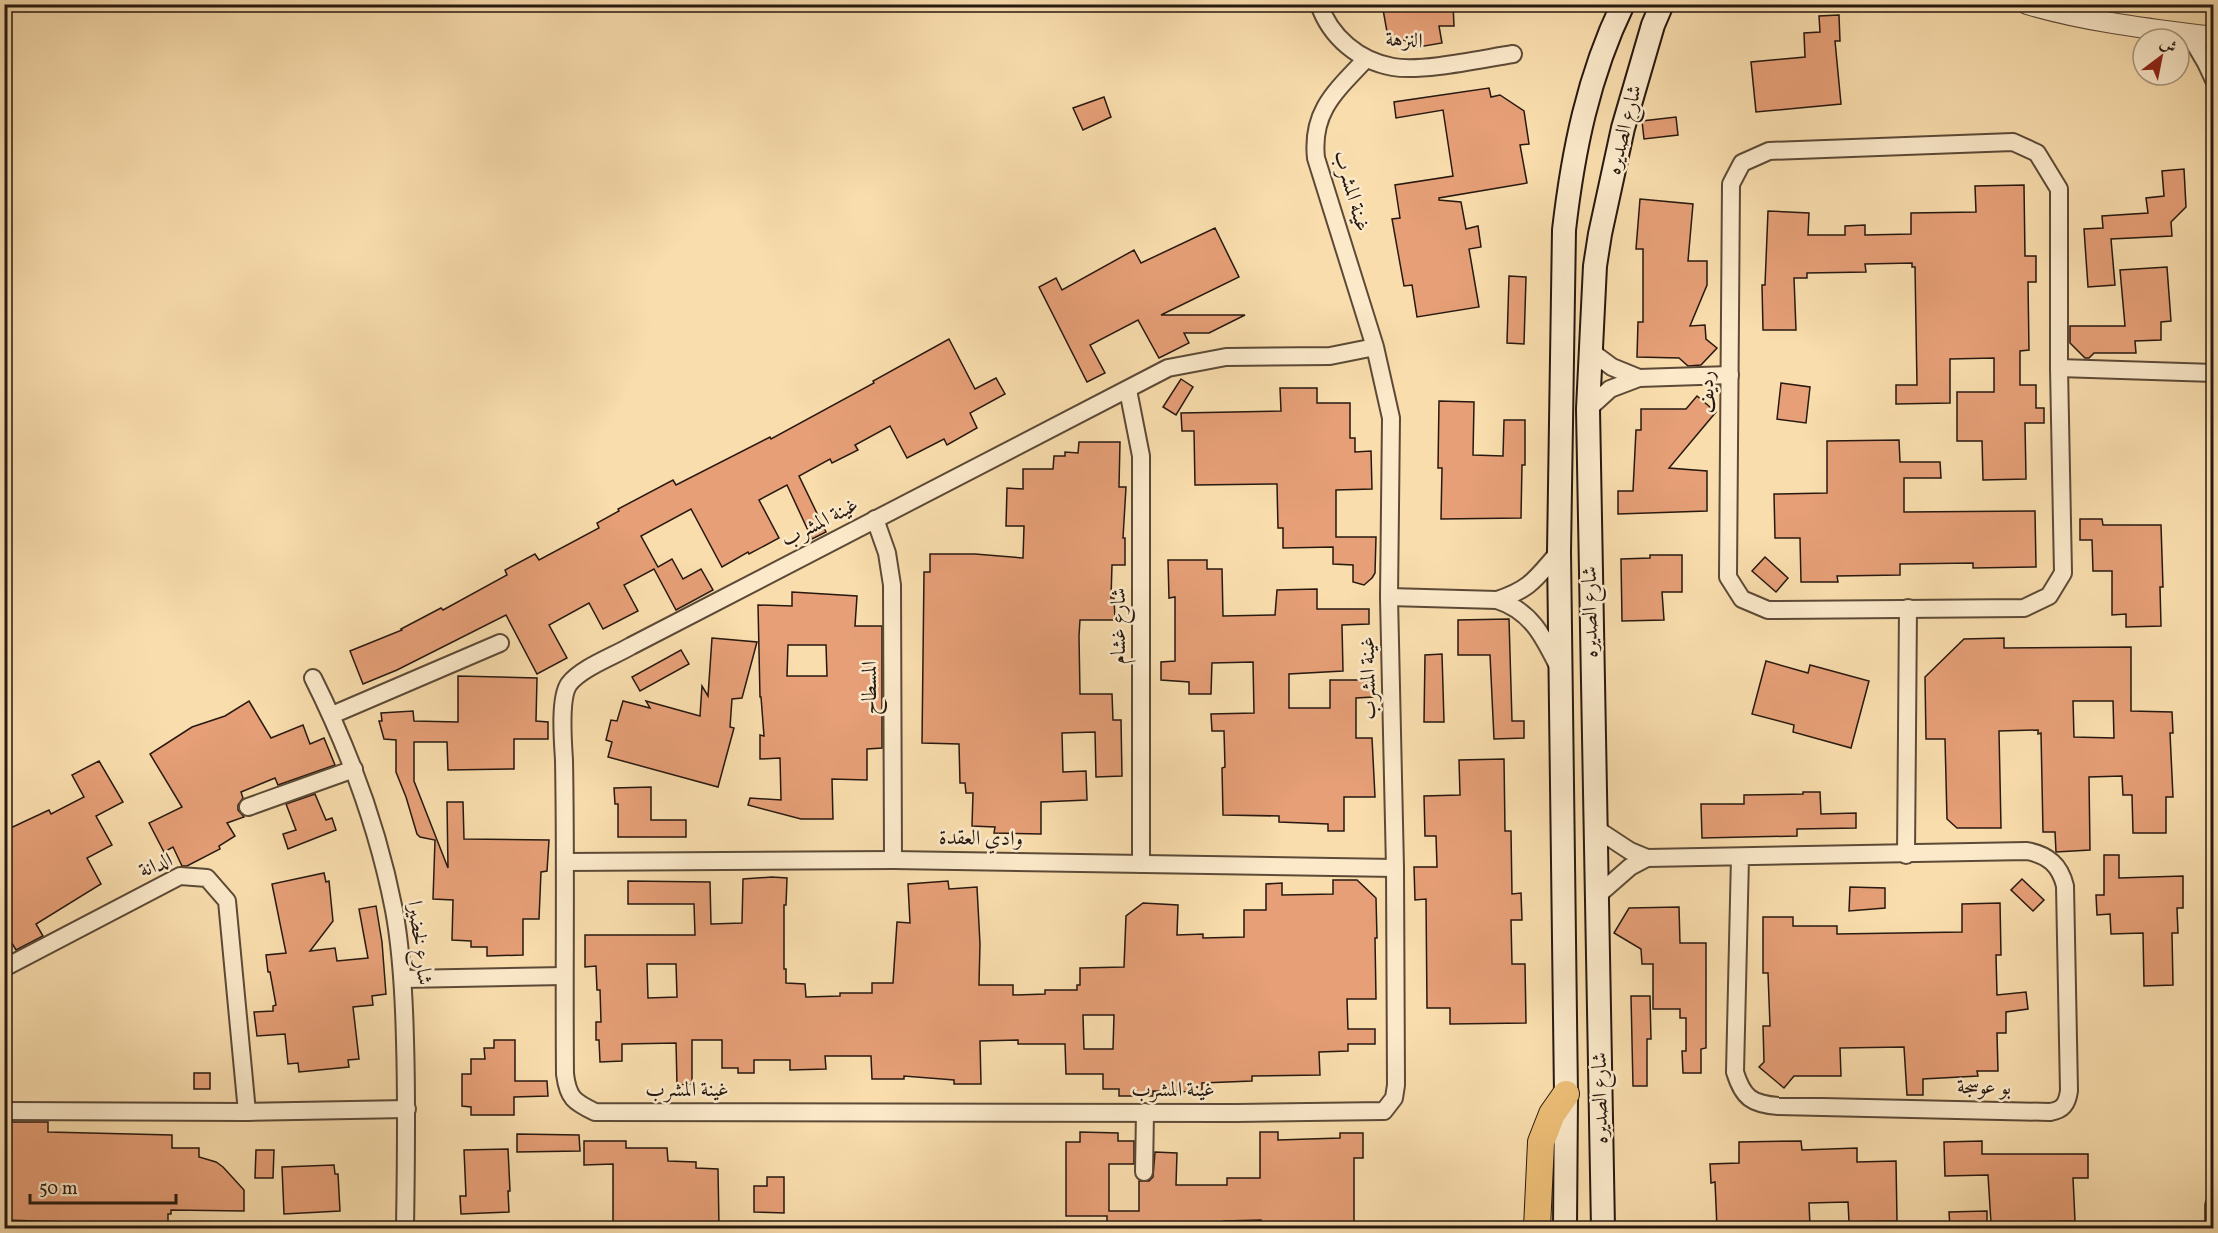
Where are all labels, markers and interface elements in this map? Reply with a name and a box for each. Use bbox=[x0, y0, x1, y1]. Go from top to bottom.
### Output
street label: النزهة bbox=[1384, 25, 1424, 57]
north arrow bbox=[2131, 27, 2191, 87]
text: ش bbox=[2155, 32, 2180, 60]
street label: شارع الصديره bbox=[1600, 82, 1652, 178]
street label: غينة المشرب bbox=[1326, 147, 1376, 235]
street label: رديف bbox=[1693, 371, 1722, 413]
street label: غينة المشرب bbox=[776, 491, 864, 555]
street label: شارع الصديره bbox=[1576, 566, 1608, 658]
street label: شارع غشام bbox=[1105, 588, 1136, 664]
street label: غينة المشرب bbox=[1354, 636, 1384, 720]
street label: المسطاح bbox=[856, 661, 888, 715]
street label: وادي العقدة bbox=[939, 824, 1023, 854]
street label: الدانة bbox=[135, 846, 177, 886]
street label: شارع لخضيرا bbox=[397, 899, 439, 987]
street label: شارع الصديره bbox=[1586, 1052, 1618, 1144]
street label: بو عوسجة bbox=[1957, 1073, 2011, 1103]
street label: غينة المشرب bbox=[645, 1076, 729, 1105]
street label: غينة المشرب bbox=[1131, 1076, 1215, 1105]
scale bar bbox=[30, 1167, 176, 1205]
text: 50 m bbox=[39, 1177, 78, 1202]

